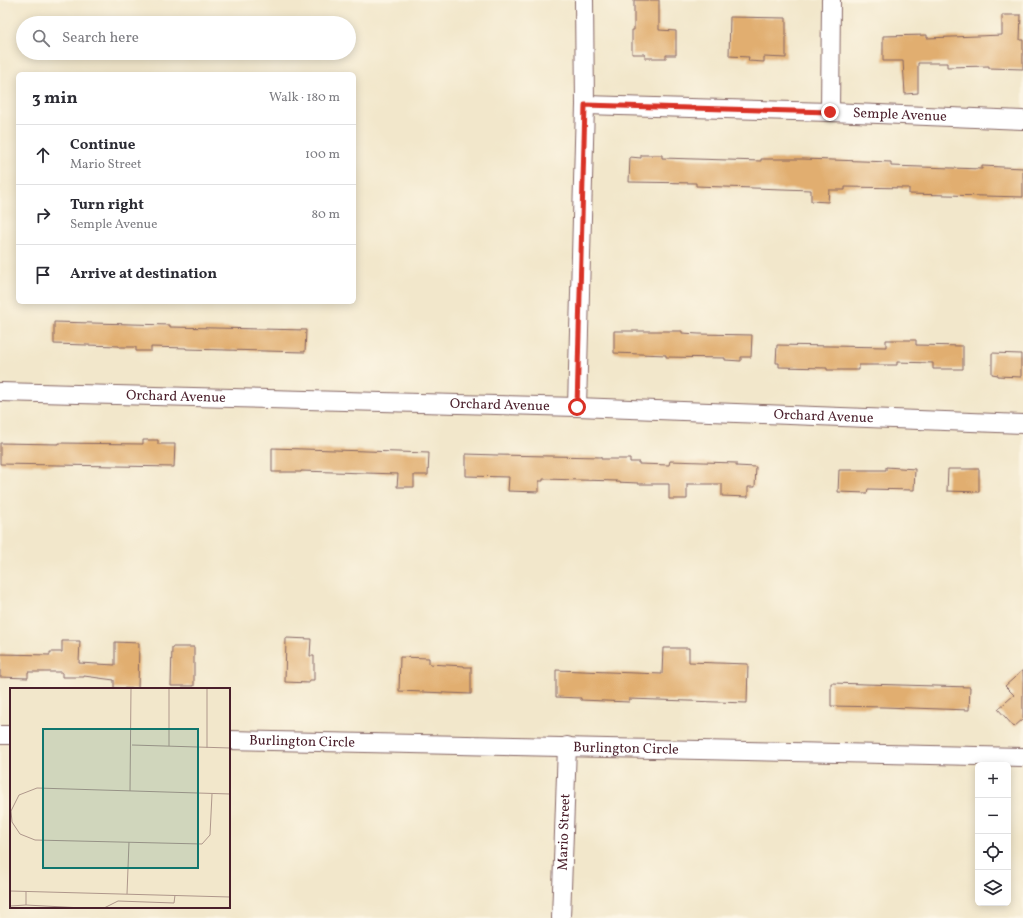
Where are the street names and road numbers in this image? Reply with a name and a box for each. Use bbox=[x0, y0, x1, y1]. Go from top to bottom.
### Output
street label: Semple Avenue bbox=[852, 103, 948, 126]
street label: Orchard Avenue bbox=[126, 386, 226, 407]
street label: Orchard Avenue bbox=[450, 394, 550, 416]
street label: Orchard Avenue bbox=[773, 405, 874, 428]
street label: Burlington Circle bbox=[249, 731, 355, 752]
street label: Burlington Circle bbox=[573, 738, 679, 759]
street label: Mario Street bbox=[553, 793, 575, 871]

